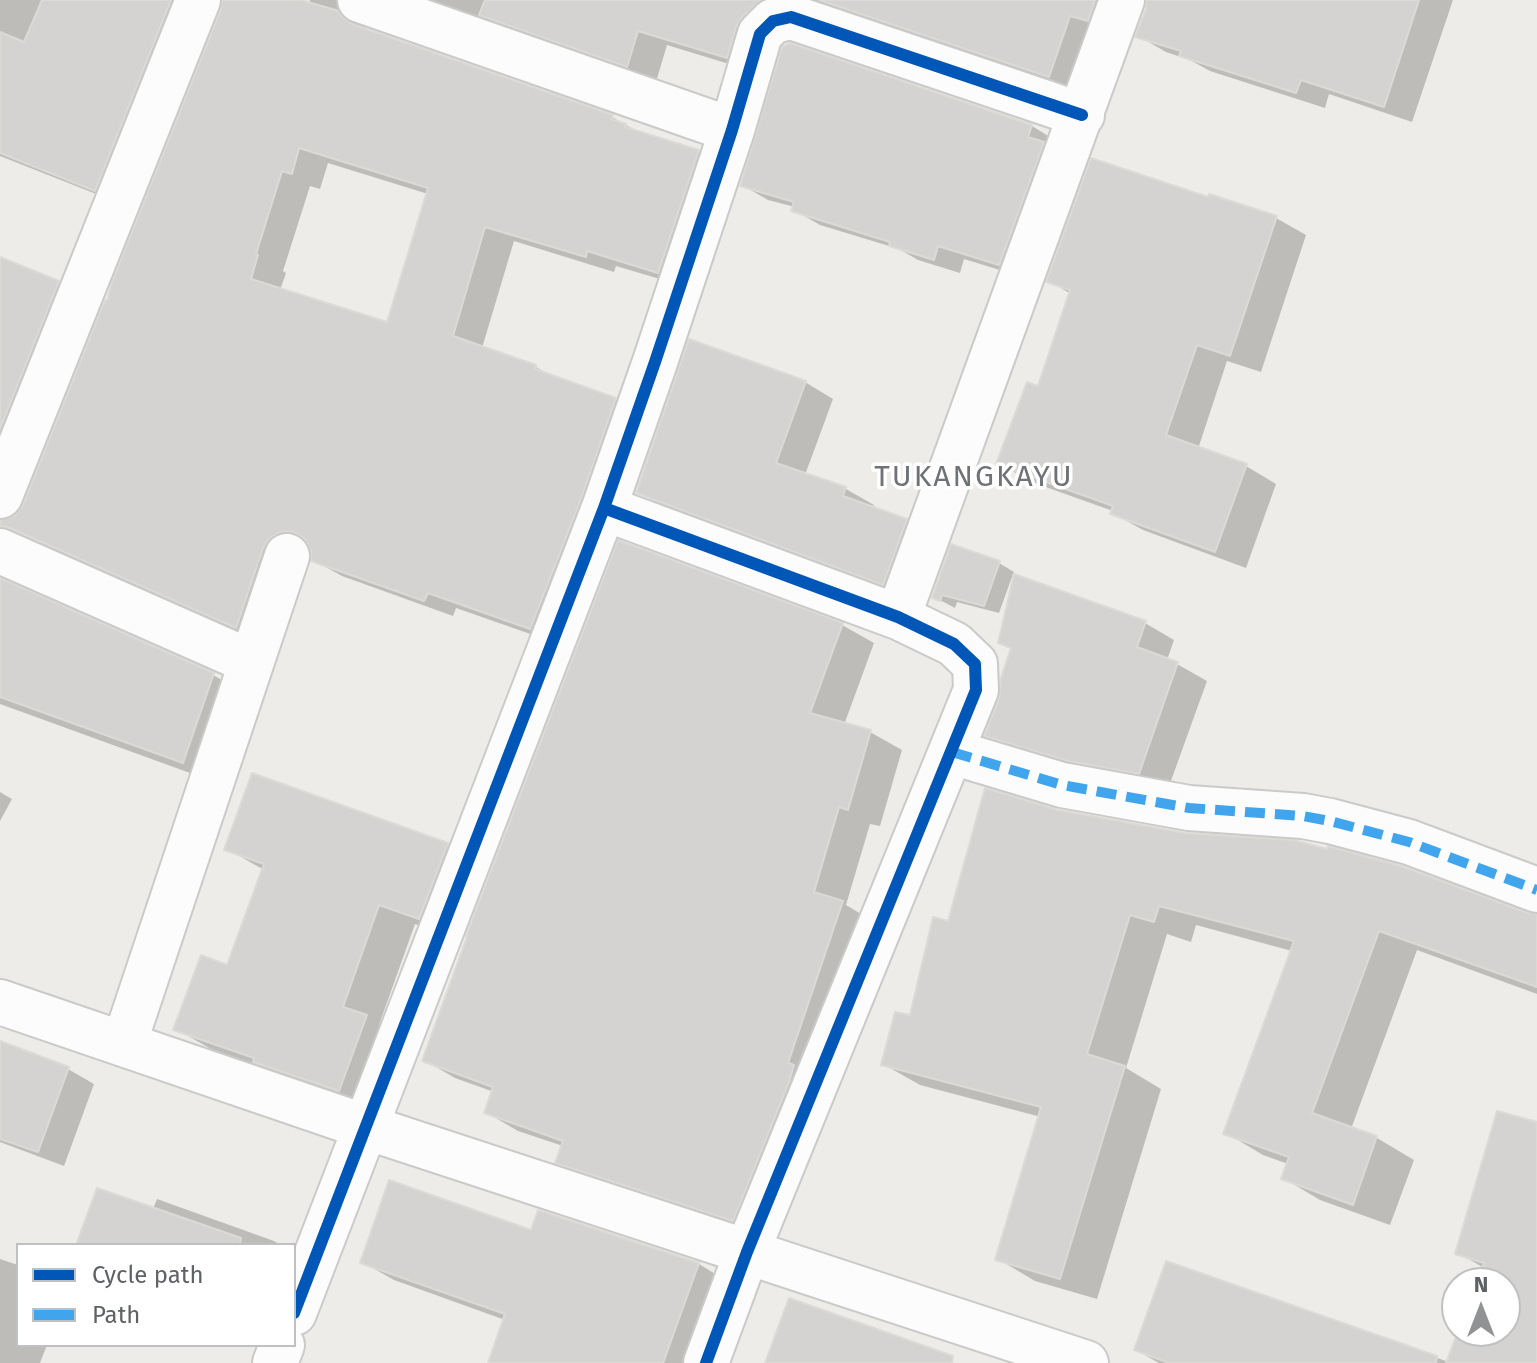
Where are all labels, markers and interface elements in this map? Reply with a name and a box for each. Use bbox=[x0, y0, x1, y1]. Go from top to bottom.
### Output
district label: TUKANGKAYU bbox=[874, 460, 1074, 496]
legend bbox=[16, 1243, 296, 1347]
text: Cycle path bbox=[92, 1261, 204, 1289]
north arrow bbox=[1441, 1267, 1521, 1347]
text: N bbox=[1474, 1271, 1488, 1298]
text: Path bbox=[92, 1301, 140, 1329]

